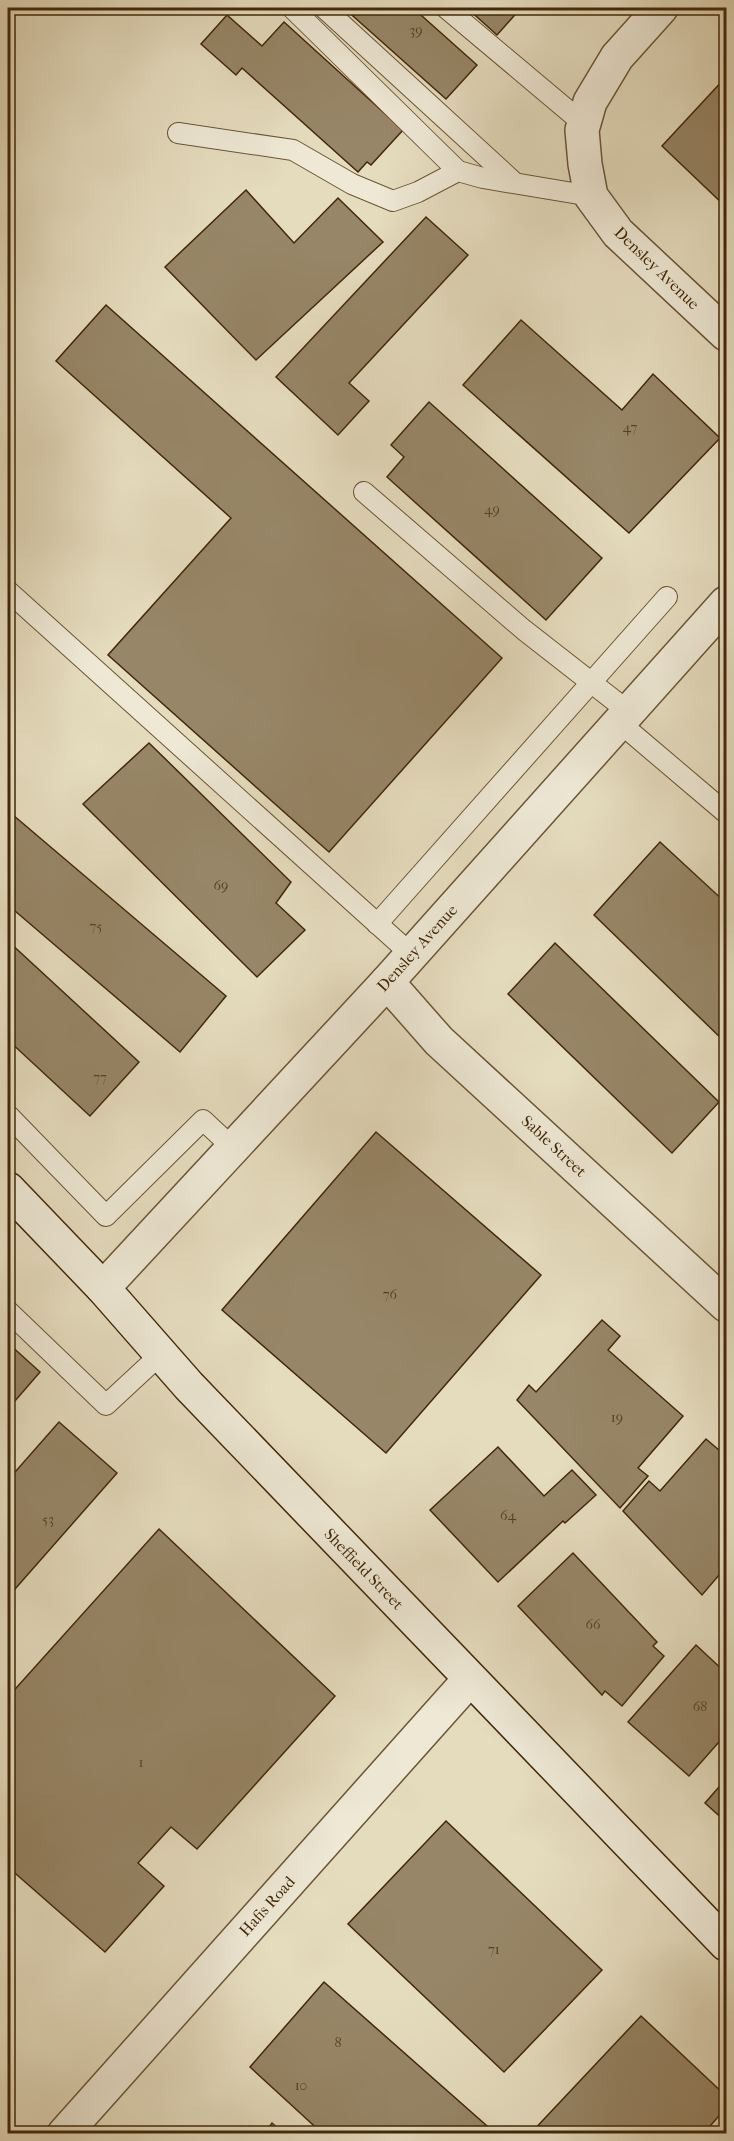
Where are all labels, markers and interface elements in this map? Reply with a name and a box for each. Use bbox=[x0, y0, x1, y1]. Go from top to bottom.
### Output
house number: 39 bbox=[409, 22, 423, 39]
street label: Densley Avenue bbox=[611, 223, 704, 313]
house number: 47 bbox=[623, 419, 638, 436]
house number: 49 bbox=[484, 501, 500, 518]
house number: 69 bbox=[214, 877, 228, 894]
street label: Densley Avenue bbox=[373, 900, 461, 996]
house number: 75 bbox=[90, 918, 102, 935]
house number: 77 bbox=[93, 1069, 107, 1086]
street label: Sable Street bbox=[518, 1111, 591, 1181]
house number: 76 bbox=[383, 1286, 398, 1303]
house number: 19 bbox=[611, 1409, 623, 1426]
house number: 64 bbox=[500, 1507, 517, 1524]
house number: 53 bbox=[42, 1511, 54, 1528]
street label: Sheffield Street bbox=[320, 1524, 408, 1614]
house number: 66 bbox=[585, 1616, 601, 1633]
house number: 68 bbox=[693, 1698, 707, 1715]
house number: 1 bbox=[139, 1754, 144, 1771]
street label: Hafis Road bbox=[235, 1872, 299, 1940]
house number: 71 bbox=[488, 1941, 500, 1958]
house number: 8 bbox=[334, 2034, 342, 2051]
house number: 10 bbox=[295, 2077, 307, 2094]

